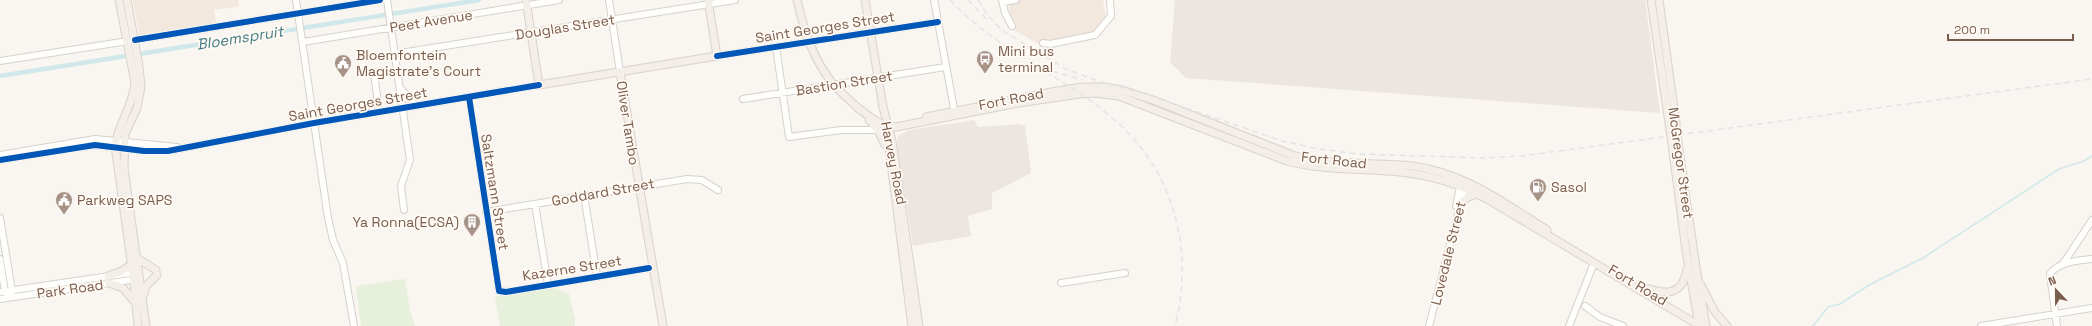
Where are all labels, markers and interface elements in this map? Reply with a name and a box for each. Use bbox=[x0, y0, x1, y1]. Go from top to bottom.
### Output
street label: Peet Avenue bbox=[388, 6, 474, 36]
street label: Saint Georges Street bbox=[754, 7, 896, 47]
street label: Douglas Street bbox=[514, 10, 616, 44]
scale bar bbox=[1948, 16, 2073, 42]
water label: Bloemspruit bbox=[195, 21, 287, 54]
text: 200 m bbox=[1954, 22, 1990, 38]
place label: Mini bus terminal bbox=[998, 42, 1054, 76]
place label: Bloemfontein Magistrate's Court bbox=[356, 46, 481, 80]
bus stop icon: Mini bus terminal bbox=[975, 49, 995, 74]
public building icon: Bloemfontein Magistrate's Court bbox=[333, 53, 353, 78]
street label: Bastion Street bbox=[794, 66, 894, 100]
street label: Oliver Tambo bbox=[612, 80, 644, 166]
street label: Saint Georges Street bbox=[287, 83, 429, 125]
street label: Fort Road bbox=[977, 84, 1045, 114]
street label: McGregor Street bbox=[1664, 106, 1698, 220]
street label: Harvey Road bbox=[877, 120, 911, 206]
street label: Saltzmann Street bbox=[477, 133, 513, 251]
street label: Fort Road bbox=[1300, 148, 1368, 172]
street label: Goddard Street bbox=[550, 174, 656, 210]
fuel station icon: Sasol bbox=[1528, 177, 1548, 202]
place label: Sasol bbox=[1551, 178, 1587, 196]
public building icon: Parkweg SAPS bbox=[54, 190, 74, 215]
place label: Parkweg SAPS bbox=[77, 191, 172, 209]
street label: Lovedale Street bbox=[1426, 199, 1470, 307]
building icon: Ya Ronna(ECSA) bbox=[462, 212, 482, 237]
place label: Ya Ronna(ECSA) bbox=[353, 213, 459, 231]
street label: Kazerne Street bbox=[521, 251, 623, 285]
street label: Fort Road bbox=[1605, 260, 1671, 310]
north arrow bbox=[2036, 270, 2076, 310]
text: N bbox=[2046, 273, 2058, 289]
street label: Park Road bbox=[36, 275, 104, 303]

